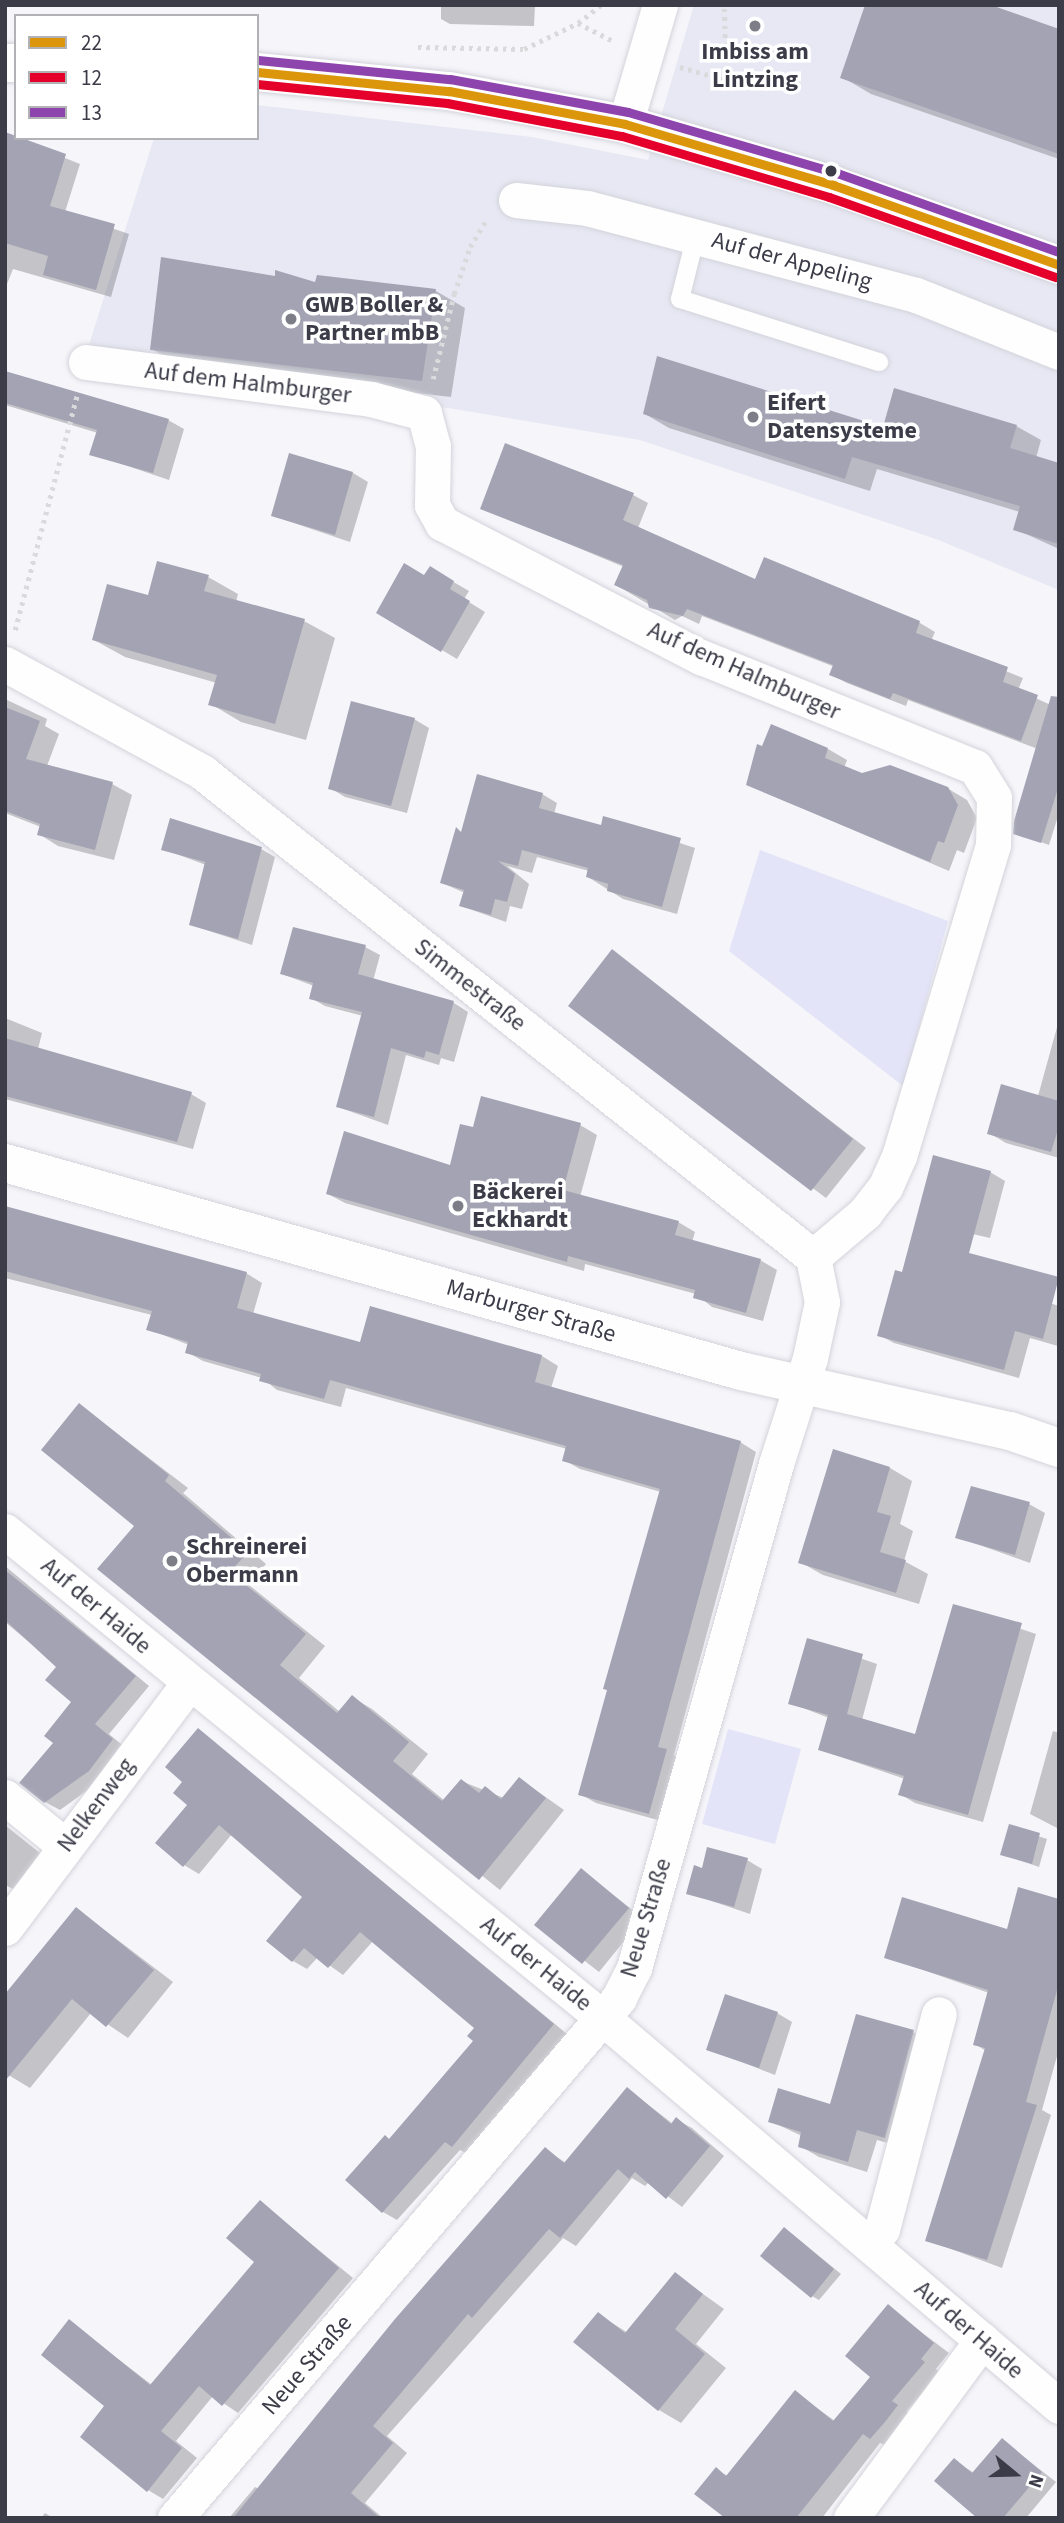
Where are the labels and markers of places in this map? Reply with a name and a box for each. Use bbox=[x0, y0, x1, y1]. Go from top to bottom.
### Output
marker: Imbiss am Lintzing bbox=[747, 18, 763, 34]
place label: Imbiss am Lintzing bbox=[701, 38, 809, 94]
unlabelled marker bbox=[824, 164, 838, 178]
place label: GWB Boller & Partner mbB bbox=[305, 291, 443, 347]
marker: GWB Boller & Partner mbB bbox=[283, 311, 299, 327]
place label: Eifert Datensysteme bbox=[767, 389, 917, 445]
marker: Eifert Datensysteme bbox=[745, 409, 761, 425]
place label: Bäckerei Eckhardt bbox=[472, 1178, 568, 1234]
marker: Bäckerei Eckhardt bbox=[450, 1198, 466, 1214]
place label: Schreinerei Obermann bbox=[186, 1533, 307, 1589]
marker: Schreinerei Obermann bbox=[164, 1553, 180, 1569]

